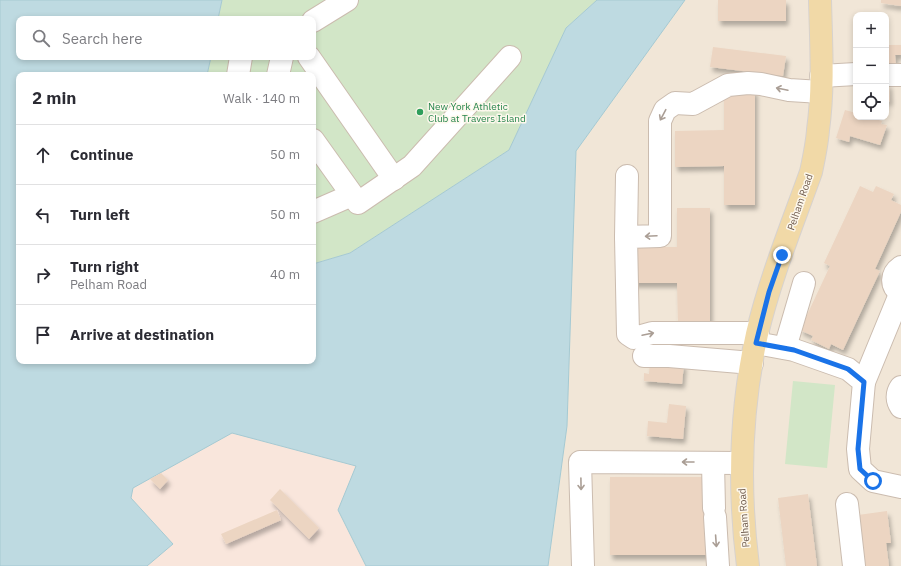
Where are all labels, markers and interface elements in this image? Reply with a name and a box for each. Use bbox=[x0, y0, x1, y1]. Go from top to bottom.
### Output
map controls bbox=[853, 12, 889, 120]
button: + bbox=[853, 12, 889, 48]
search box bbox=[16, 16, 316, 60]
icon: search bbox=[30, 27, 52, 49]
text: Search here bbox=[62, 29, 142, 48]
button: − bbox=[853, 48, 889, 84]
one-way arrow bbox=[776, 84, 789, 92]
button: locate bbox=[853, 84, 889, 120]
text: 2 min bbox=[32, 87, 76, 109]
text: Walk · 140 m bbox=[223, 90, 300, 107]
place label: New York Athletic Club at Travers Island bbox=[428, 100, 526, 125]
marker: New York Athletic Club at Travers Island bbox=[415, 107, 425, 117]
one-way arrow bbox=[659, 109, 667, 121]
icon: ahead bbox=[32, 144, 54, 166]
text: Continue bbox=[70, 145, 134, 164]
text: 50 m bbox=[270, 146, 300, 163]
street label: Pelham Road bbox=[784, 172, 816, 232]
icon: left bbox=[32, 204, 54, 226]
text: Turn left bbox=[70, 205, 130, 224]
text: 50 m bbox=[270, 206, 300, 223]
one-way arrow bbox=[645, 232, 658, 240]
route end bbox=[773, 246, 791, 264]
text: Turn right bbox=[70, 257, 139, 276]
icon: right bbox=[32, 264, 54, 286]
text: 40 m bbox=[270, 266, 300, 283]
text: Pelham Road bbox=[70, 276, 147, 293]
icon: arrive bbox=[32, 324, 54, 346]
text: Arrive at destination bbox=[70, 325, 214, 344]
one-way arrow bbox=[642, 330, 655, 338]
one-way arrow bbox=[682, 458, 695, 466]
route start bbox=[864, 472, 882, 490]
one-way arrow bbox=[577, 477, 585, 490]
street label: Pelham Road bbox=[735, 488, 753, 548]
one-way arrow bbox=[713, 534, 720, 547]

